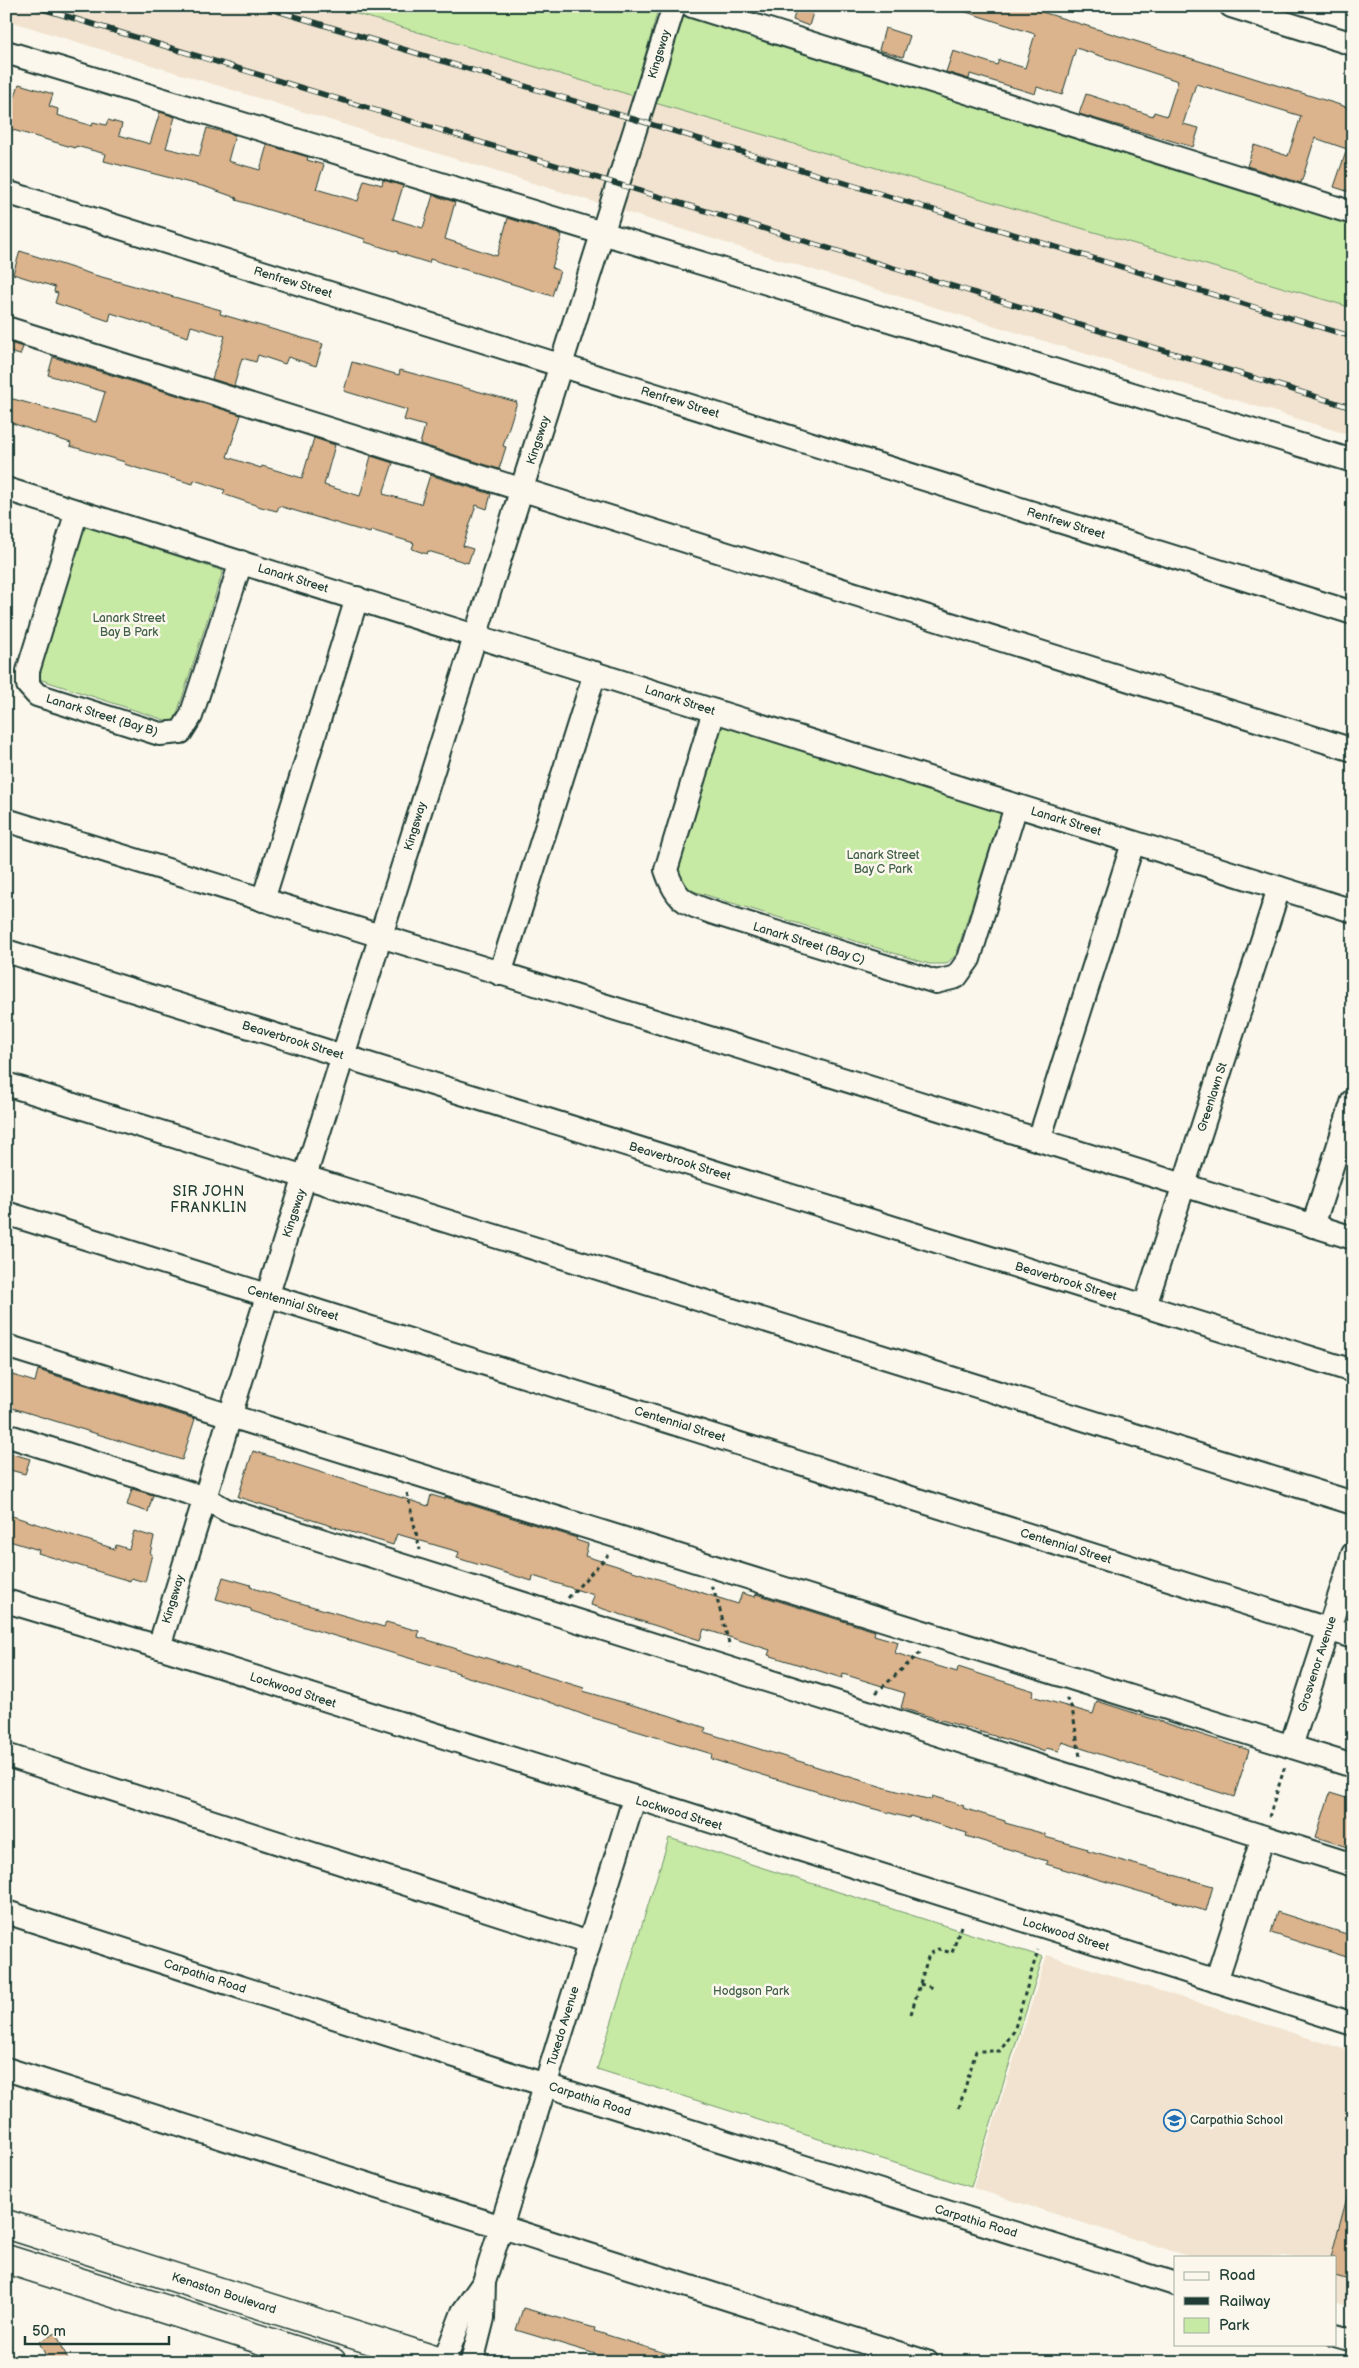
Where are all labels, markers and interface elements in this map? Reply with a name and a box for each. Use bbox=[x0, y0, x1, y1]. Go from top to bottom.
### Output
street label: Kingsway bbox=[645, 27, 674, 80]
street label: Renfrew Street bbox=[252, 263, 334, 302]
street label: Renfrew Street bbox=[639, 383, 721, 422]
street label: Kingsway bbox=[524, 413, 554, 466]
street label: Renfrew Street bbox=[1025, 504, 1107, 543]
street label: Lanark Street bbox=[256, 561, 330, 596]
park label: Lanark Street Bay B Park bbox=[92, 611, 166, 640]
street label: Lanark Street bbox=[643, 682, 717, 719]
street label: Lanark Street (Bay B) bbox=[44, 691, 160, 740]
street label: Kingsway bbox=[401, 799, 430, 852]
street label: Lanark Street bbox=[1029, 804, 1103, 839]
park label: Lanark Street Bay C Park bbox=[846, 848, 920, 877]
street label: Lanark Street (Bay C) bbox=[751, 919, 867, 968]
street label: Beaverbrook Street bbox=[240, 1018, 346, 1063]
street label: Greenlawn St bbox=[1194, 1060, 1231, 1134]
street label: Beaverbrook Street bbox=[627, 1139, 733, 1184]
district label: SIR JOHN FRANKLIN bbox=[170, 1183, 248, 1216]
street label: Kingsway bbox=[280, 1186, 310, 1239]
street label: Beaverbrook Street bbox=[1013, 1259, 1119, 1304]
street label: Centennial Street bbox=[245, 1282, 341, 1325]
street label: Centennial Street bbox=[632, 1403, 728, 1446]
street label: Centennial Street bbox=[1018, 1525, 1114, 1568]
street label: Kingsway bbox=[159, 1572, 188, 1625]
street label: Grosvenor Avenue bbox=[1295, 1614, 1340, 1714]
street label: Lockwood Street bbox=[248, 1669, 338, 1712]
street label: Lockwood Street bbox=[634, 1793, 724, 1834]
street label: Lockwood Street bbox=[1021, 1914, 1111, 1955]
street label: Carpathia Road bbox=[162, 1956, 248, 1997]
street label: Tuxedo Avenue bbox=[544, 1984, 583, 2068]
park label: Hodgson Park bbox=[713, 1984, 789, 1999]
street label: Carpathia Road bbox=[547, 2079, 633, 2120]
school or university icon: Carpathia School bbox=[1162, 2108, 1186, 2132]
place label: Carpathia School bbox=[1190, 2113, 1283, 2128]
street label: Carpathia Road bbox=[933, 2202, 1019, 2241]
legend bbox=[1174, 2256, 1336, 2346]
text: Road bbox=[1219, 2266, 1255, 2285]
street label: Kenaston Boulevard bbox=[170, 2269, 278, 2317]
text: Railway bbox=[1219, 2292, 1270, 2311]
scale bar bbox=[25, 2313, 169, 2345]
text: Park bbox=[1219, 2316, 1250, 2335]
text: 50 m bbox=[32, 2322, 66, 2341]

